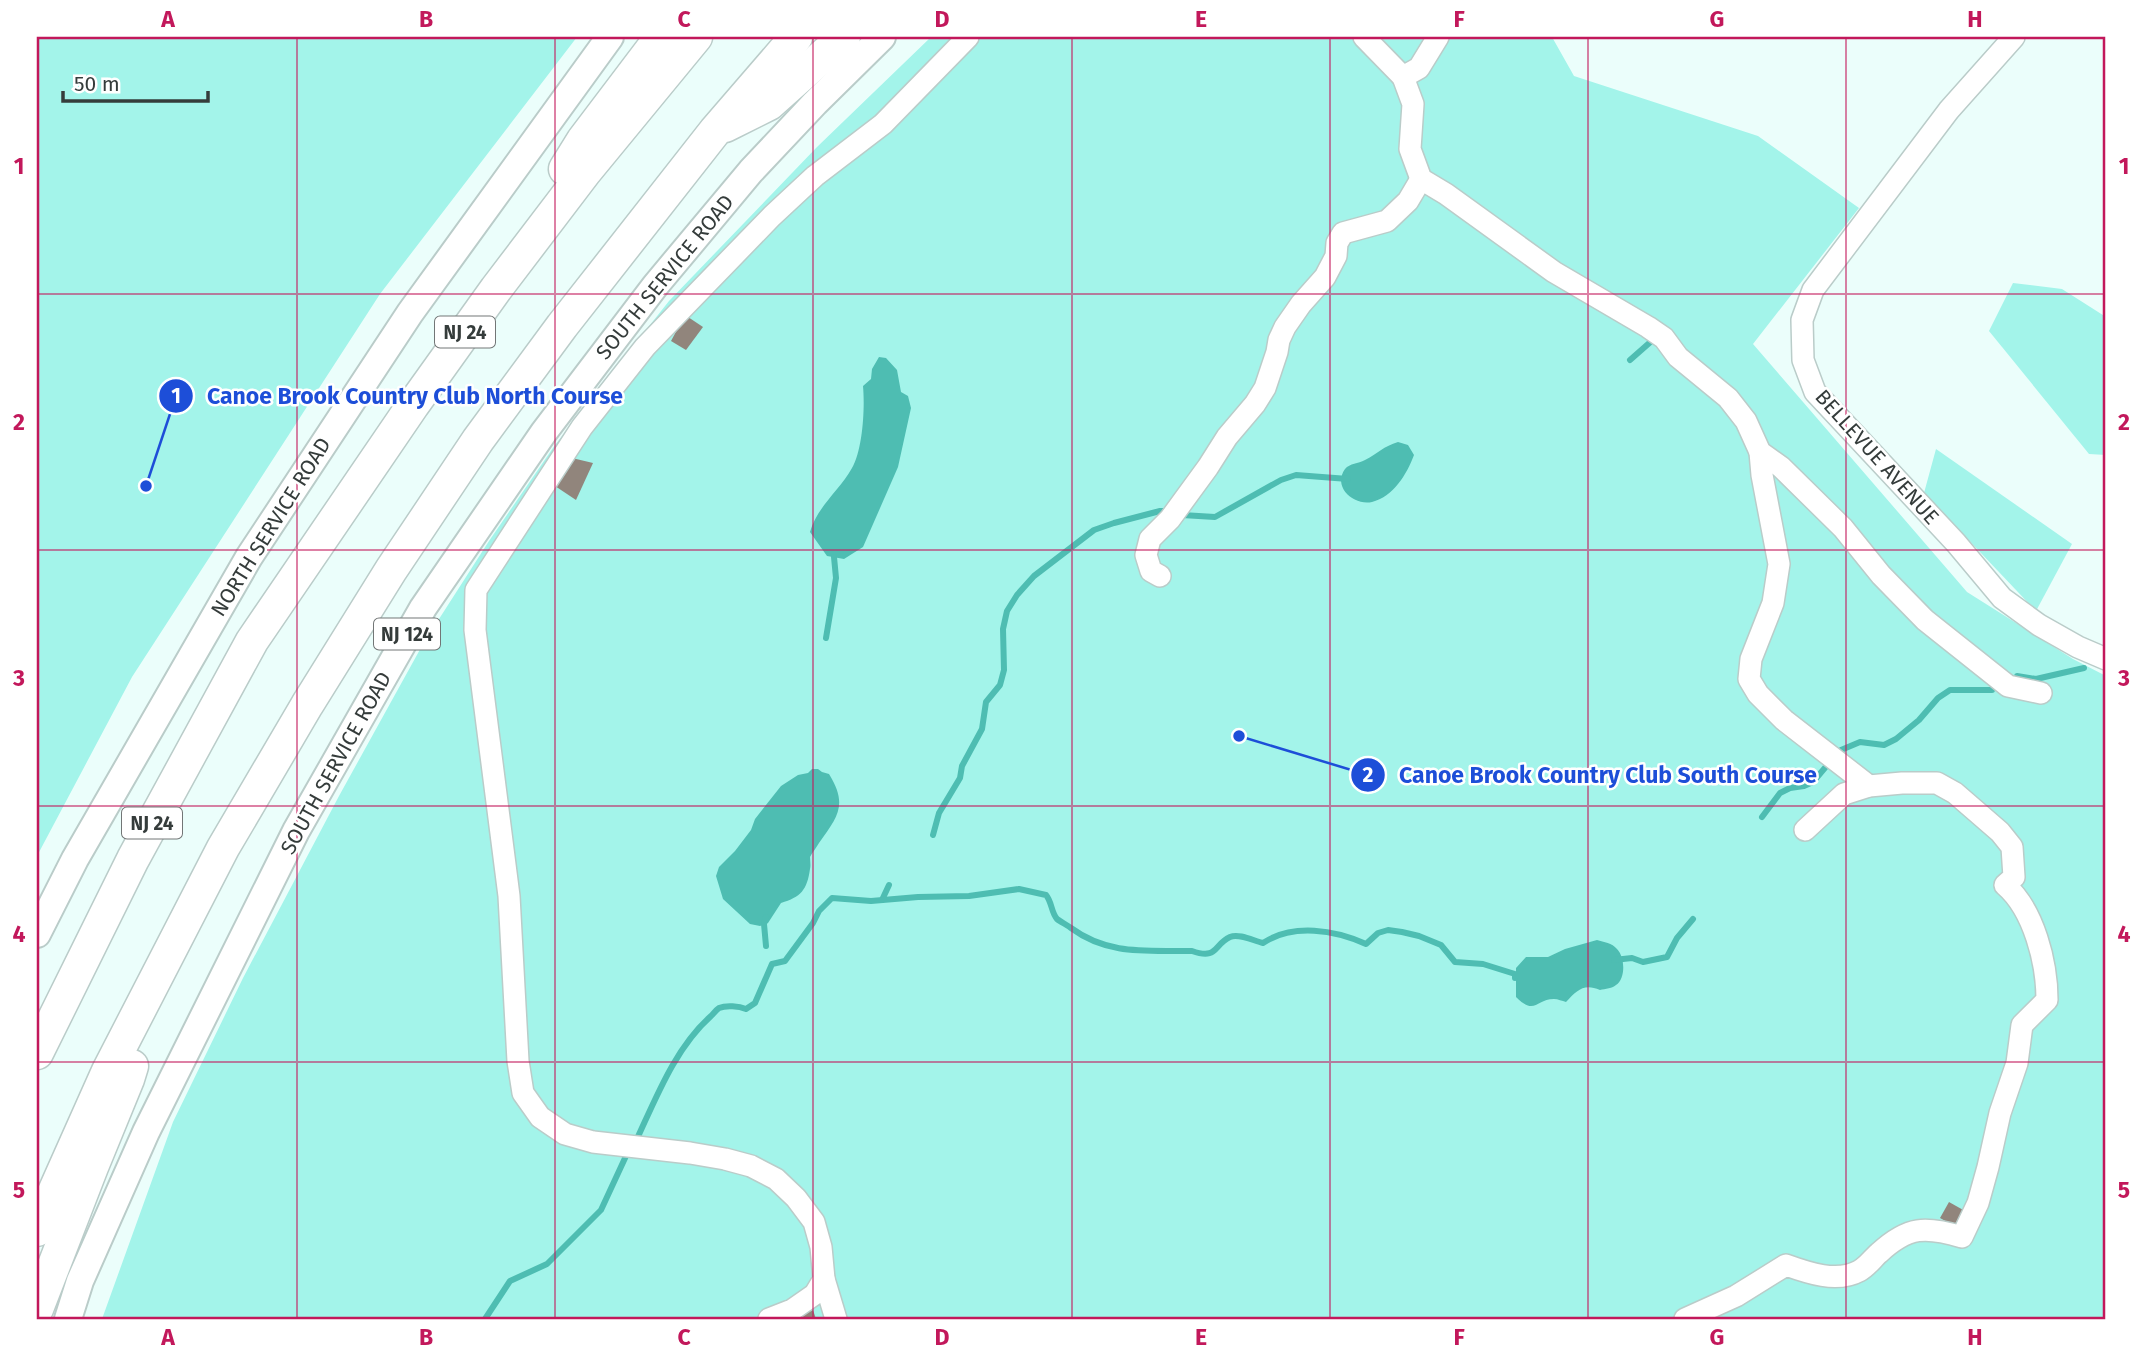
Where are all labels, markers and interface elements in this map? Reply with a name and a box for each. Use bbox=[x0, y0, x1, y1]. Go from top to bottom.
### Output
text: A bbox=[160, 5, 175, 33]
text: B bbox=[419, 5, 433, 33]
text: C bbox=[677, 5, 691, 33]
text: D bbox=[935, 5, 950, 33]
text: E bbox=[1195, 5, 1207, 33]
text: F bbox=[1453, 5, 1465, 33]
text: G bbox=[1710, 5, 1724, 33]
text: H bbox=[1967, 5, 1983, 33]
scale bar bbox=[63, 60, 208, 104]
text: 50 m bbox=[74, 71, 120, 97]
text: 1 bbox=[14, 152, 24, 180]
text: 1 bbox=[2119, 152, 2129, 180]
street label: SOUTH SERVICE ROAD bbox=[590, 189, 740, 365]
road number: NJ 24 bbox=[435, 316, 495, 348]
callout: Canoe Brook Country Club North Course bbox=[158, 374, 637, 418]
text: Canoe Brook Country Club North Course bbox=[207, 382, 623, 410]
text: 1 bbox=[171, 383, 181, 409]
street label: BELLEVUE AVENUE bbox=[1810, 384, 1944, 530]
text: 2 bbox=[13, 408, 25, 436]
text: 2 bbox=[2118, 408, 2130, 436]
street label: NORTH SERVICE ROAD bbox=[205, 433, 337, 621]
road number: NJ 124 bbox=[374, 618, 440, 650]
text: 3 bbox=[12, 664, 25, 692]
text: 3 bbox=[2117, 664, 2130, 692]
street label: SOUTH SERVICE ROAD bbox=[275, 667, 397, 859]
callout: Canoe Brook Country Club South Course bbox=[1350, 753, 1831, 797]
text: Canoe Brook Country Club South Course bbox=[1399, 761, 1817, 789]
text: 2 bbox=[1363, 762, 1374, 788]
road number: NJ 24 bbox=[122, 808, 182, 838]
text: 4 bbox=[13, 920, 26, 948]
text: 4 bbox=[2118, 920, 2131, 948]
text: 5 bbox=[13, 1176, 25, 1204]
text: 5 bbox=[2118, 1176, 2130, 1204]
text: A bbox=[160, 1323, 175, 1351]
text: B bbox=[419, 1323, 433, 1351]
text: C bbox=[677, 1323, 691, 1351]
text: D bbox=[935, 1323, 950, 1351]
text: E bbox=[1195, 1323, 1207, 1351]
text: F bbox=[1453, 1323, 1465, 1351]
text: G bbox=[1710, 1323, 1724, 1351]
text: H bbox=[1967, 1323, 1983, 1351]

